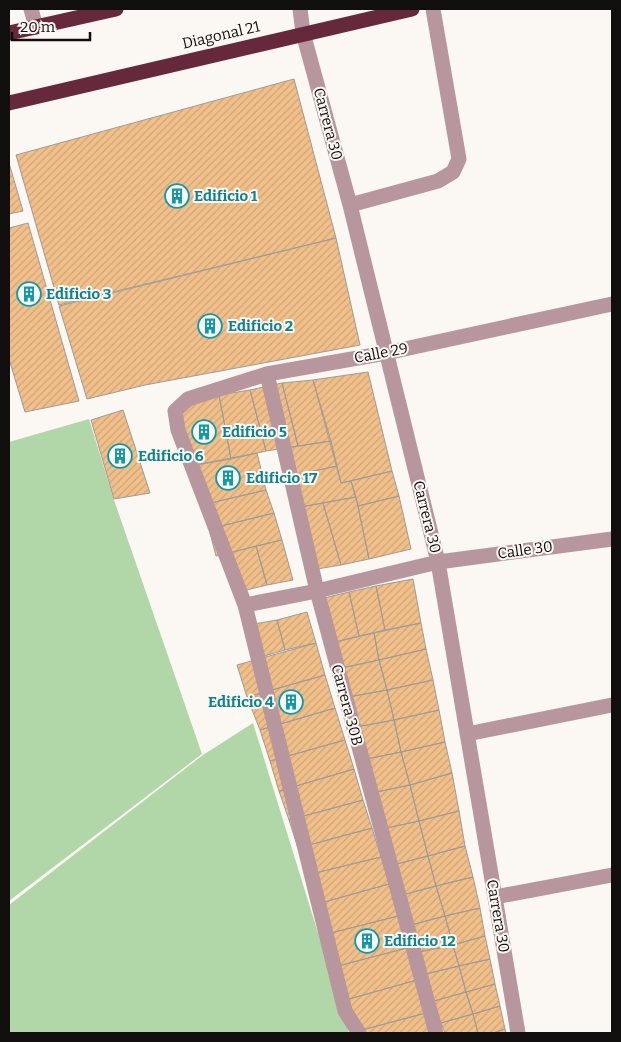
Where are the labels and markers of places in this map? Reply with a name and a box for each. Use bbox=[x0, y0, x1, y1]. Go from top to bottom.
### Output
building icon: Edificio 1 bbox=[164, 183, 190, 209]
place label: Edificio 1 bbox=[194, 187, 258, 205]
building icon: Edificio 3 bbox=[16, 281, 42, 307]
place label: Edificio 3 bbox=[46, 285, 111, 303]
building icon: Edificio 2 bbox=[197, 313, 223, 339]
place label: Edificio 2 bbox=[228, 317, 293, 335]
building icon: Edificio 5 bbox=[191, 419, 217, 445]
place label: Edificio 5 bbox=[222, 423, 287, 441]
building icon: Edificio 6 bbox=[107, 443, 133, 469]
place label: Edificio 6 bbox=[138, 447, 204, 465]
building icon: Edificio 17 bbox=[215, 465, 241, 491]
place label: Edificio 17 bbox=[246, 469, 317, 487]
building icon: Edificio 4 bbox=[278, 689, 304, 715]
place label: Edificio 4 bbox=[208, 693, 274, 711]
building icon: Edificio 12 bbox=[354, 928, 380, 954]
place label: Edificio 12 bbox=[384, 932, 456, 950]

